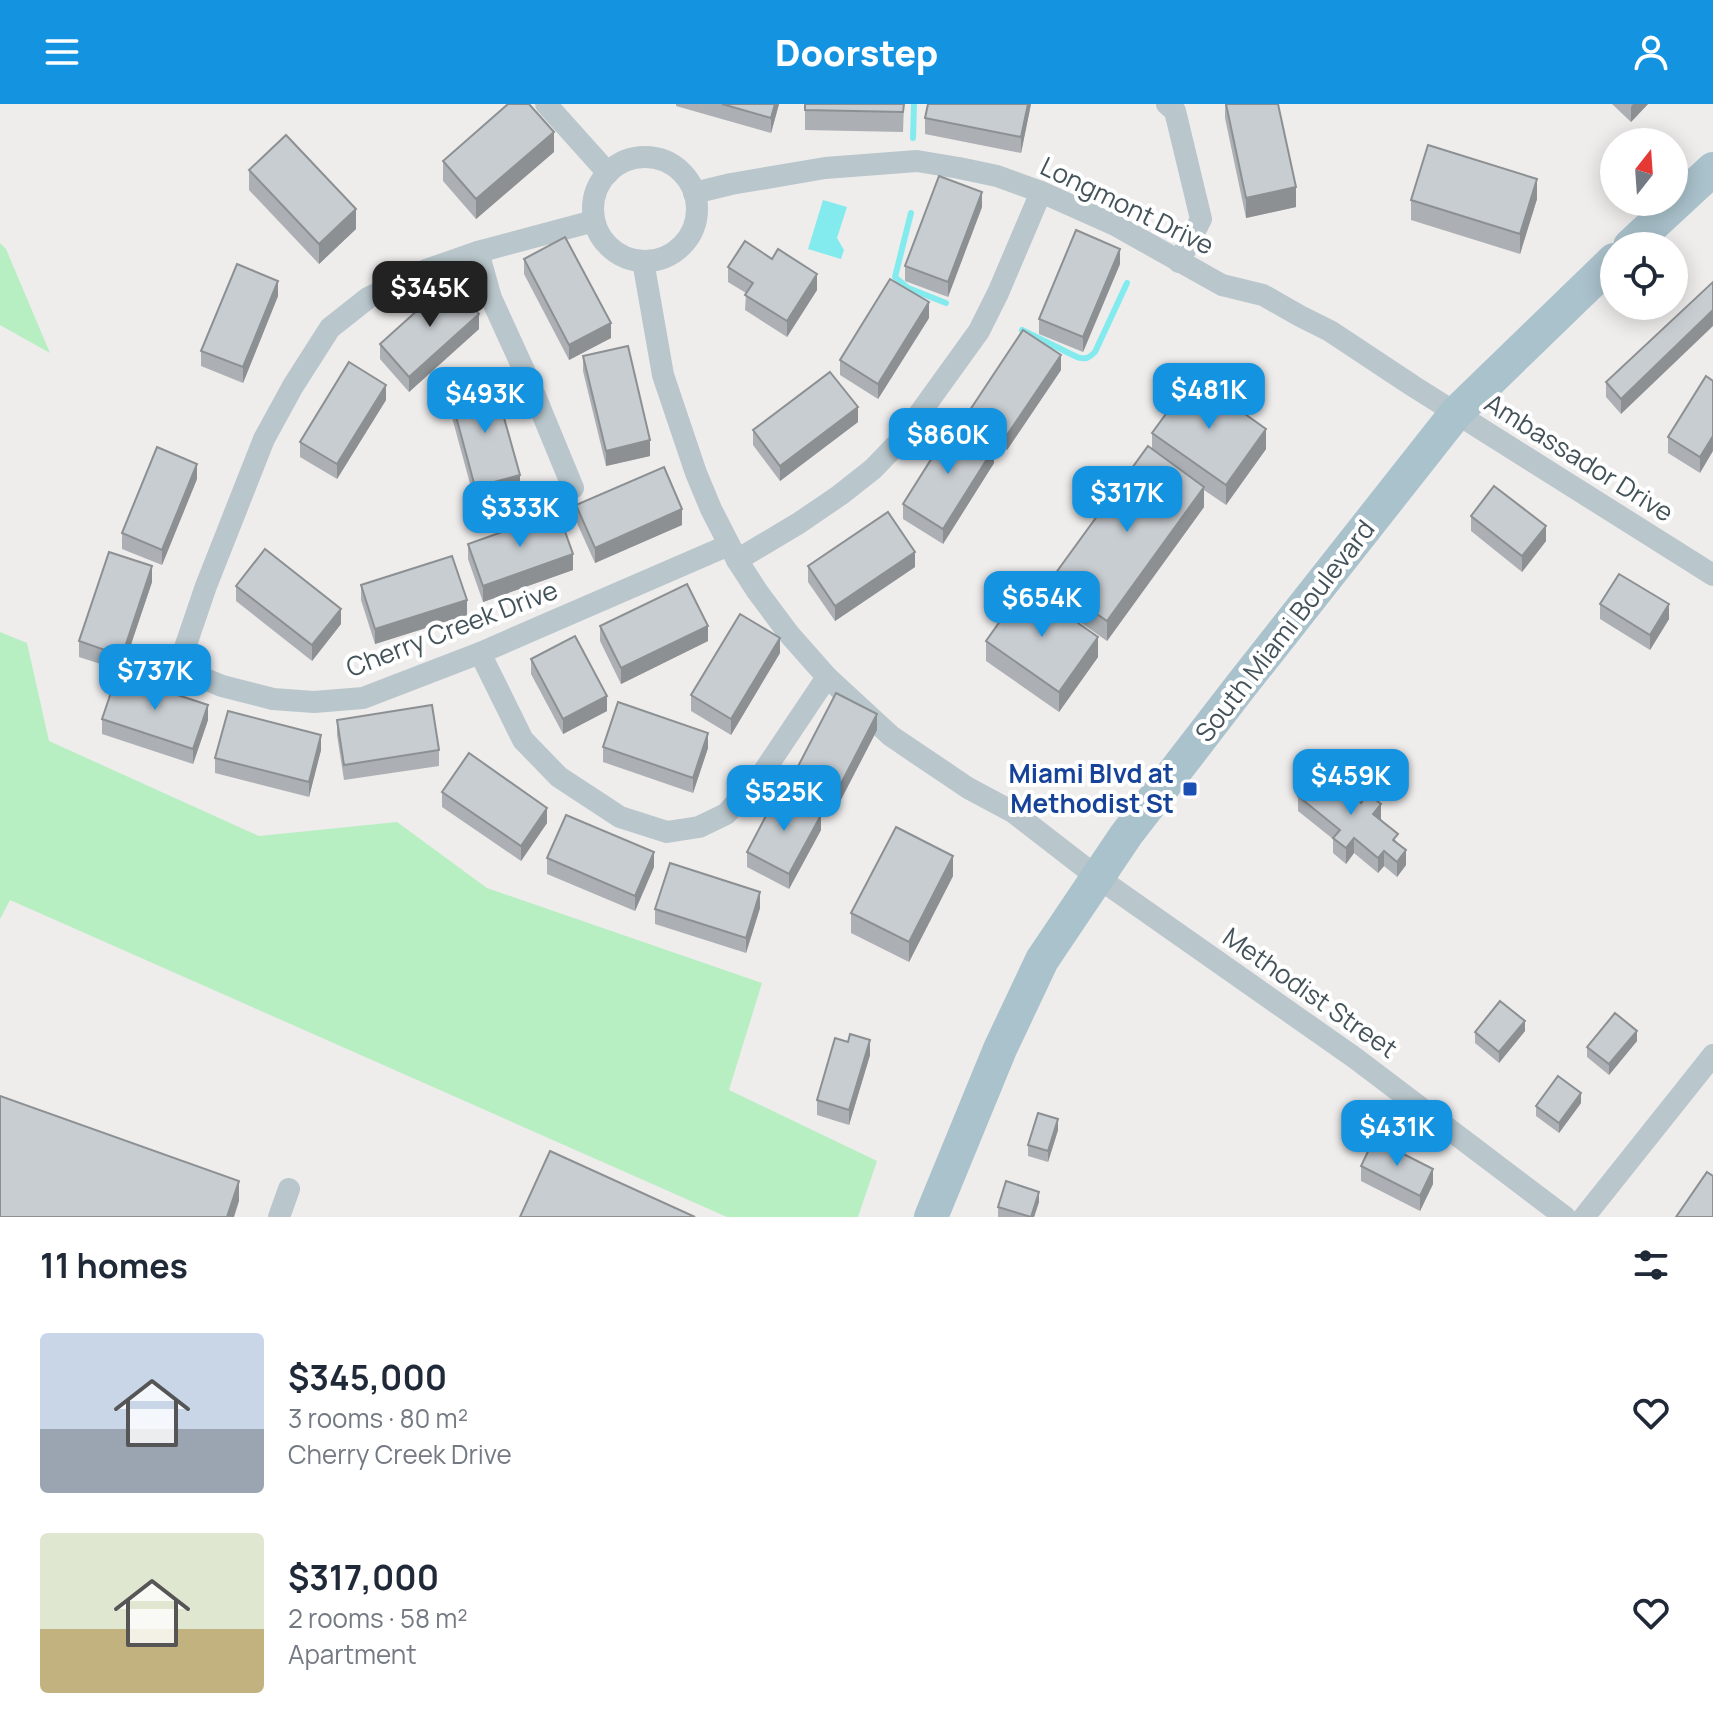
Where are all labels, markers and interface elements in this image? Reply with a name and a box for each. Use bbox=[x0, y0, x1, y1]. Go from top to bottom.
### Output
text: Doorstep bbox=[775, 28, 938, 77]
icon: menu bbox=[40, 30, 84, 74]
icon: person bbox=[1629, 30, 1673, 74]
north arrow bbox=[1600, 128, 1688, 216]
map controls bbox=[1600, 128, 1688, 320]
street label: Longmont Drive bbox=[1035, 148, 1220, 263]
button: locate bbox=[1600, 232, 1688, 320]
pin: $345K bbox=[374, 261, 486, 329]
text: $345K bbox=[390, 269, 470, 305]
pin: $481K bbox=[1153, 363, 1265, 431]
pin: $493K bbox=[429, 367, 541, 435]
text: $481K bbox=[1171, 371, 1247, 407]
text: $493K bbox=[445, 375, 525, 411]
street label: Ambassador Drive bbox=[1478, 385, 1681, 530]
pin: $860K bbox=[892, 408, 1004, 476]
text: $860K bbox=[907, 416, 989, 452]
pin: $317K bbox=[1071, 466, 1183, 534]
text: $317K bbox=[1090, 474, 1164, 510]
pin: $333K bbox=[464, 481, 576, 549]
text: $333K bbox=[481, 489, 559, 525]
street label: South Miami Boulevard bbox=[1186, 512, 1382, 749]
street label: Cherry Creek Drive bbox=[341, 571, 563, 685]
pin: $654K bbox=[986, 571, 1098, 639]
text: $654K bbox=[1002, 579, 1082, 615]
pin: $737K bbox=[99, 644, 211, 712]
text: $737K bbox=[117, 652, 193, 688]
pin: $459K bbox=[1295, 749, 1407, 817]
place label: Miami Blvd at Methodist St bbox=[1009, 755, 1174, 821]
text: $459K bbox=[1311, 757, 1391, 793]
pin: $525K bbox=[728, 765, 840, 833]
text: $525K bbox=[745, 773, 823, 809]
marker: Miami Blvd at Methodist St bbox=[1181, 780, 1199, 798]
street label: Methodist Street bbox=[1216, 919, 1405, 1066]
pin: $431K bbox=[1341, 1100, 1453, 1168]
text: $431K bbox=[1359, 1108, 1435, 1144]
text: 11 homes bbox=[40, 1242, 188, 1288]
icon: filters bbox=[1629, 1243, 1673, 1287]
text: $345,000 bbox=[288, 1354, 447, 1400]
icon: home bbox=[104, 1365, 200, 1461]
icon: heart bbox=[1629, 1391, 1673, 1435]
text: 3 rooms · 80 m² bbox=[288, 1400, 468, 1436]
text: Cherry Creek Drive bbox=[288, 1436, 512, 1472]
text: $317,000 bbox=[288, 1554, 439, 1600]
icon: home bbox=[104, 1565, 200, 1661]
icon: heart bbox=[1629, 1591, 1673, 1635]
text: 2 rooms · 58 m² bbox=[288, 1600, 468, 1636]
text: Apartment bbox=[288, 1636, 417, 1672]

